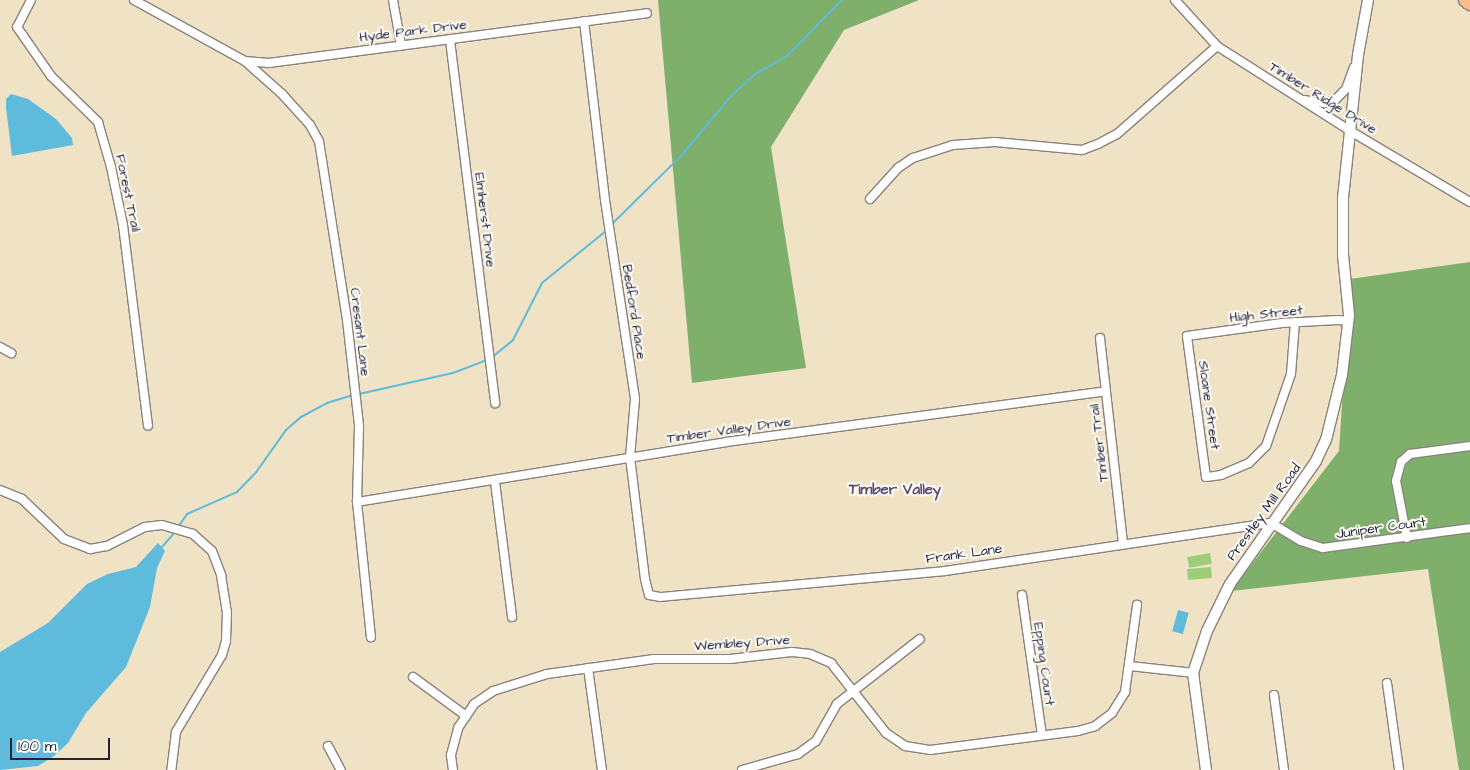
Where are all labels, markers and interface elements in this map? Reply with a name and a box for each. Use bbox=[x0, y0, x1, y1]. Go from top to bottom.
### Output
street label: Hyde Park Drive bbox=[358, 16, 468, 46]
street label: Timber Ridge Drive bbox=[1266, 58, 1380, 138]
street label: Forest Trail bbox=[112, 153, 144, 233]
street label: Elmherst Drive bbox=[471, 172, 499, 268]
street label: Bedford Place bbox=[618, 263, 650, 361]
street label: Cresant Lane bbox=[346, 287, 374, 377]
street label: High Street bbox=[1229, 302, 1303, 326]
street label: Sloane Street bbox=[1194, 359, 1224, 451]
street label: Timber Trail bbox=[1086, 403, 1112, 483]
street label: Timber Valley Drive bbox=[666, 413, 792, 447]
street label: Prestley Mill Road bbox=[1223, 460, 1305, 564]
district label: Timber Valley bbox=[849, 481, 941, 499]
street label: Juniper Court bbox=[1335, 513, 1427, 543]
street label: Frank Lane bbox=[925, 540, 1003, 568]
street label: Epping Court bbox=[1030, 621, 1058, 707]
street label: Wembley Drive bbox=[693, 631, 791, 655]
scale bar bbox=[12, 728, 112, 760]
text: 100 m bbox=[18, 736, 57, 757]

